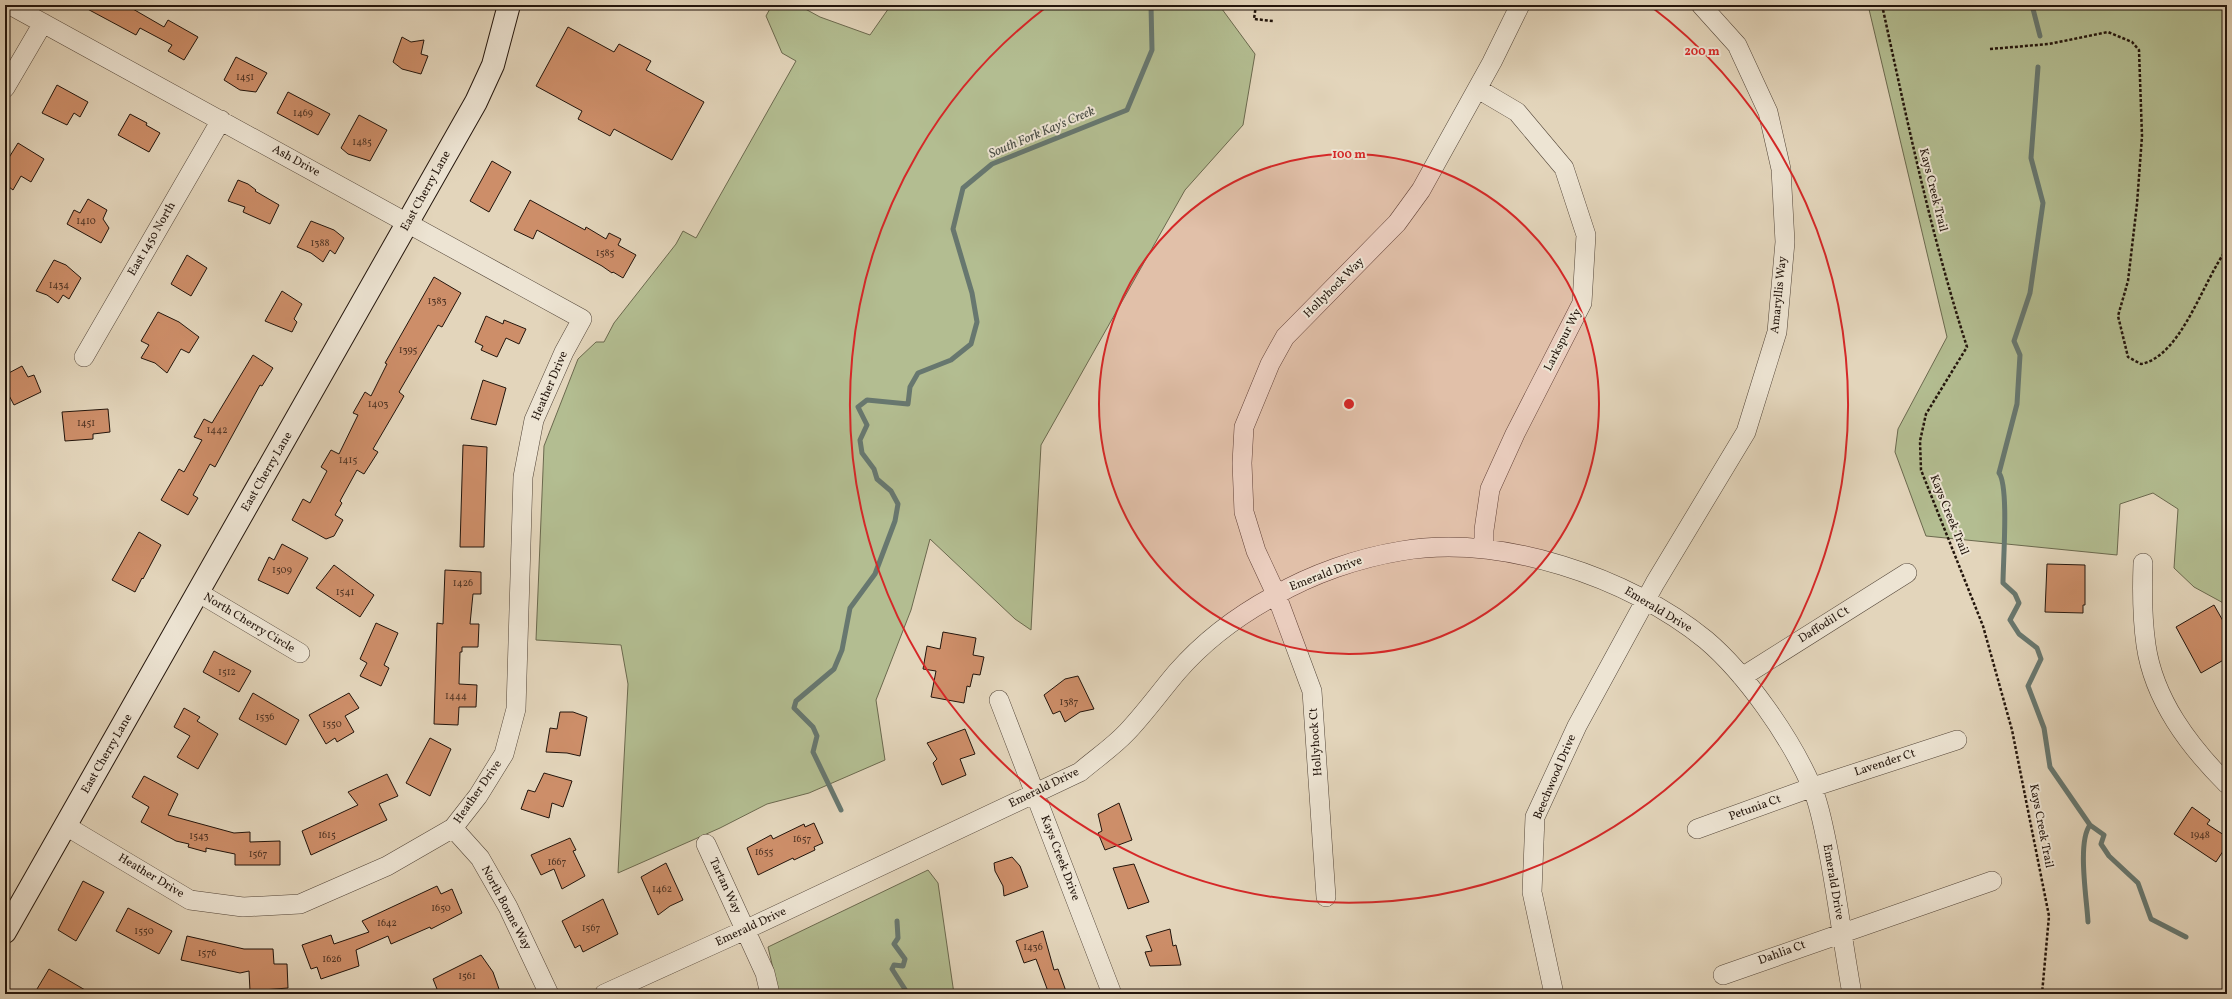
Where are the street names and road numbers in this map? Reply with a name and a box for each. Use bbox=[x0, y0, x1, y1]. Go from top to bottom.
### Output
street label: Ash Drive bbox=[269, 141, 323, 181]
street label: Kays Creek Trail bbox=[1915, 147, 1951, 234]
street label: East Cherry Lane bbox=[397, 148, 455, 234]
street label: East 1450 North bbox=[124, 199, 180, 279]
street label: Hollyhock Way bbox=[1300, 254, 1368, 322]
street label: Amaryllis Way bbox=[1767, 255, 1791, 335]
street label: Larkspur Wy bbox=[1540, 306, 1586, 374]
street label: Heather Drive bbox=[528, 348, 572, 423]
street label: East Cherry Lane bbox=[238, 429, 297, 515]
street label: Kays Creek Trail bbox=[1926, 472, 1973, 558]
street label: Emerald Drive bbox=[1287, 553, 1365, 595]
street label: Emerald Drive bbox=[1621, 583, 1695, 637]
street label: North Cherry Circle bbox=[200, 589, 298, 657]
street label: Daffodil Ct bbox=[1795, 603, 1853, 647]
street label: Hollyhock Ct bbox=[1306, 707, 1326, 777]
street label: East Cherry Lane bbox=[78, 711, 137, 797]
street label: Beechwood Drive bbox=[1530, 732, 1580, 822]
street label: Lavender Ct bbox=[1852, 746, 1918, 780]
street label: Heather Drive bbox=[450, 757, 506, 827]
street label: Emerald Drive bbox=[1006, 764, 1082, 812]
street label: Kays Creek Trail bbox=[2025, 783, 2057, 870]
street label: Petunia Ct bbox=[1727, 791, 1783, 825]
street label: Kays Creek Drive bbox=[1036, 813, 1084, 903]
street label: Emerald Drive bbox=[1818, 843, 1848, 921]
street label: Heather Drive bbox=[115, 850, 187, 902]
street label: Tartan Way bbox=[705, 855, 745, 917]
street label: North Bonne Way bbox=[477, 863, 535, 953]
street label: Emerald Drive bbox=[713, 903, 789, 950]
street label: Dahlia Ct bbox=[1756, 937, 1808, 969]

